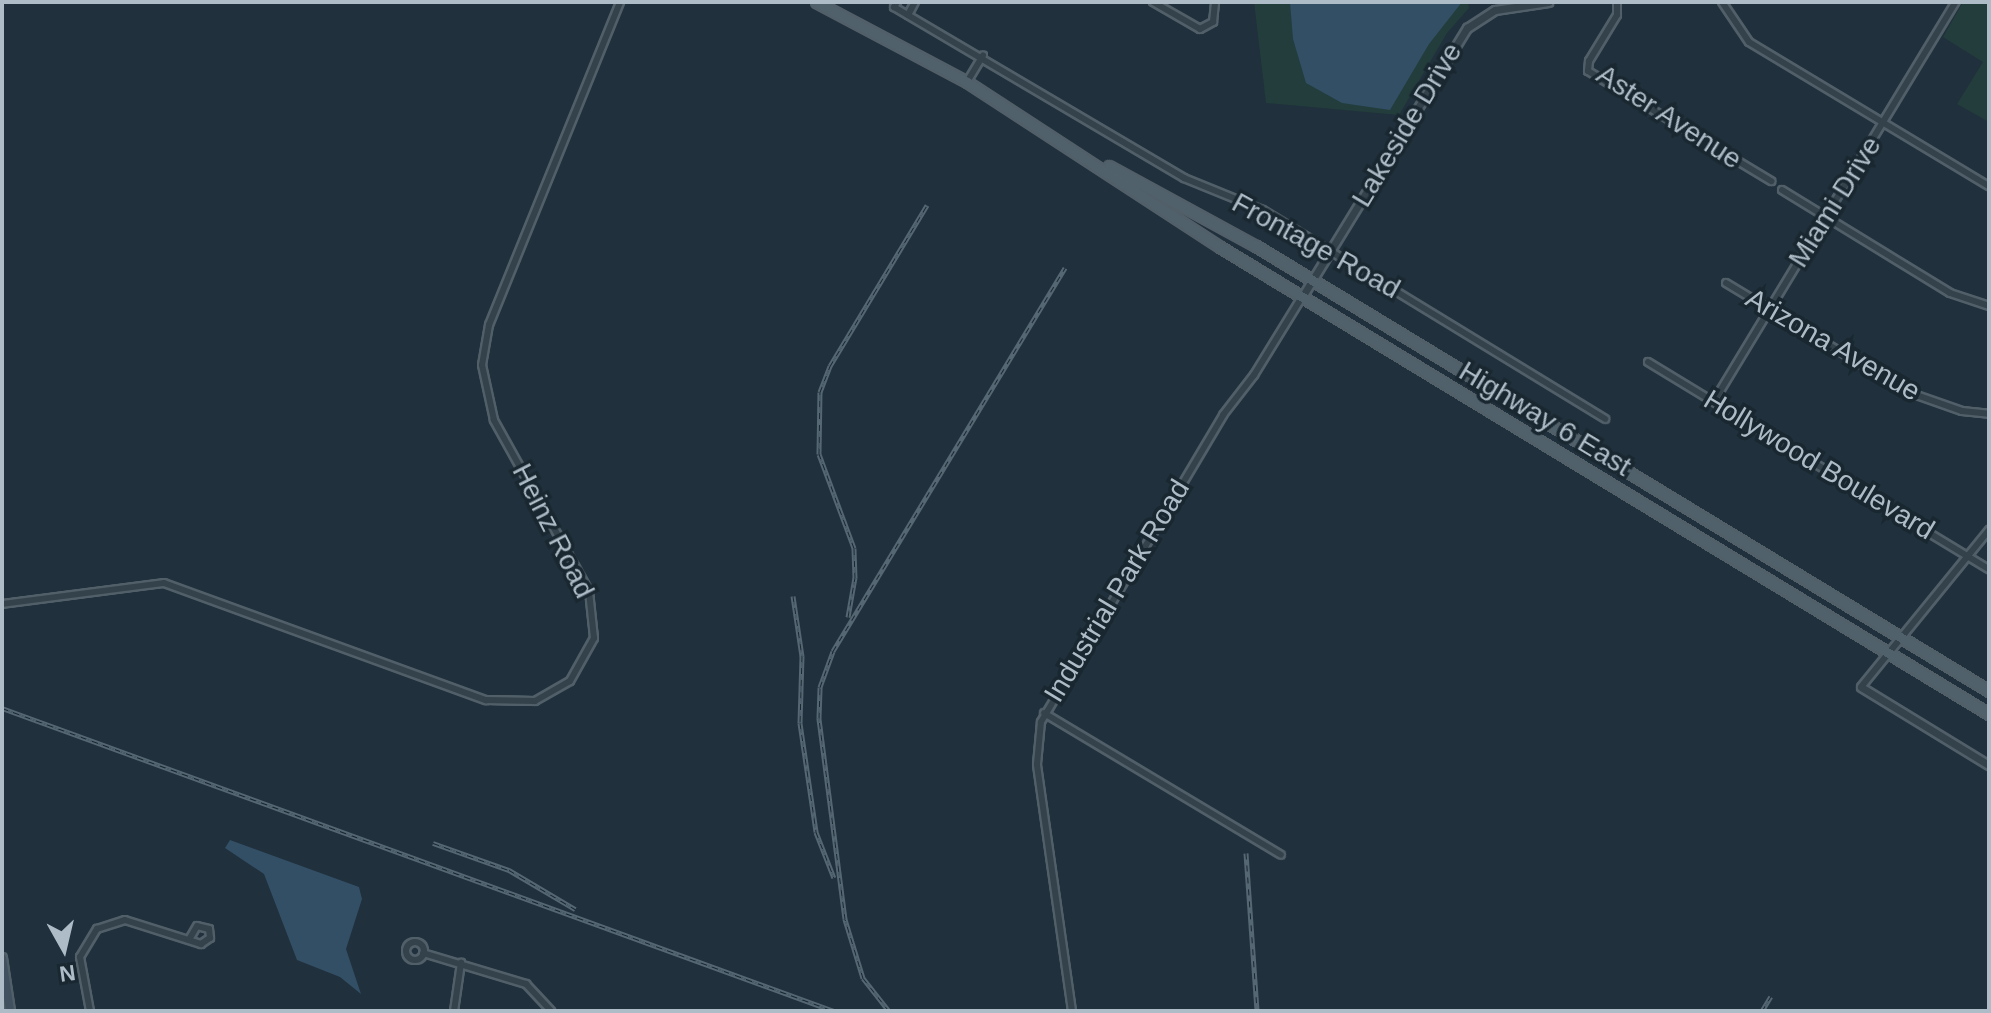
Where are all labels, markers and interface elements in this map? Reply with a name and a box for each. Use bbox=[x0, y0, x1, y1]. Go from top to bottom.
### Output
street label: Lakeside Drive bbox=[1345, 37, 1469, 213]
street label: Aster Avenue bbox=[1590, 57, 1748, 177]
street label: Miami Drive bbox=[1782, 130, 1888, 274]
street label: Frontage Road bbox=[1226, 186, 1406, 306]
street label: Arizona Avenue bbox=[1739, 281, 1927, 409]
street label: Highway 6 East bbox=[1453, 355, 1637, 483]
street label: Hollywood Boulevard bbox=[1698, 383, 1940, 547]
street label: Heinz Road bbox=[505, 458, 601, 604]
street label: Industrial Park Road bbox=[1037, 474, 1197, 708]
north arrow bbox=[24, 909, 104, 989]
text: N bbox=[58, 960, 77, 987]

